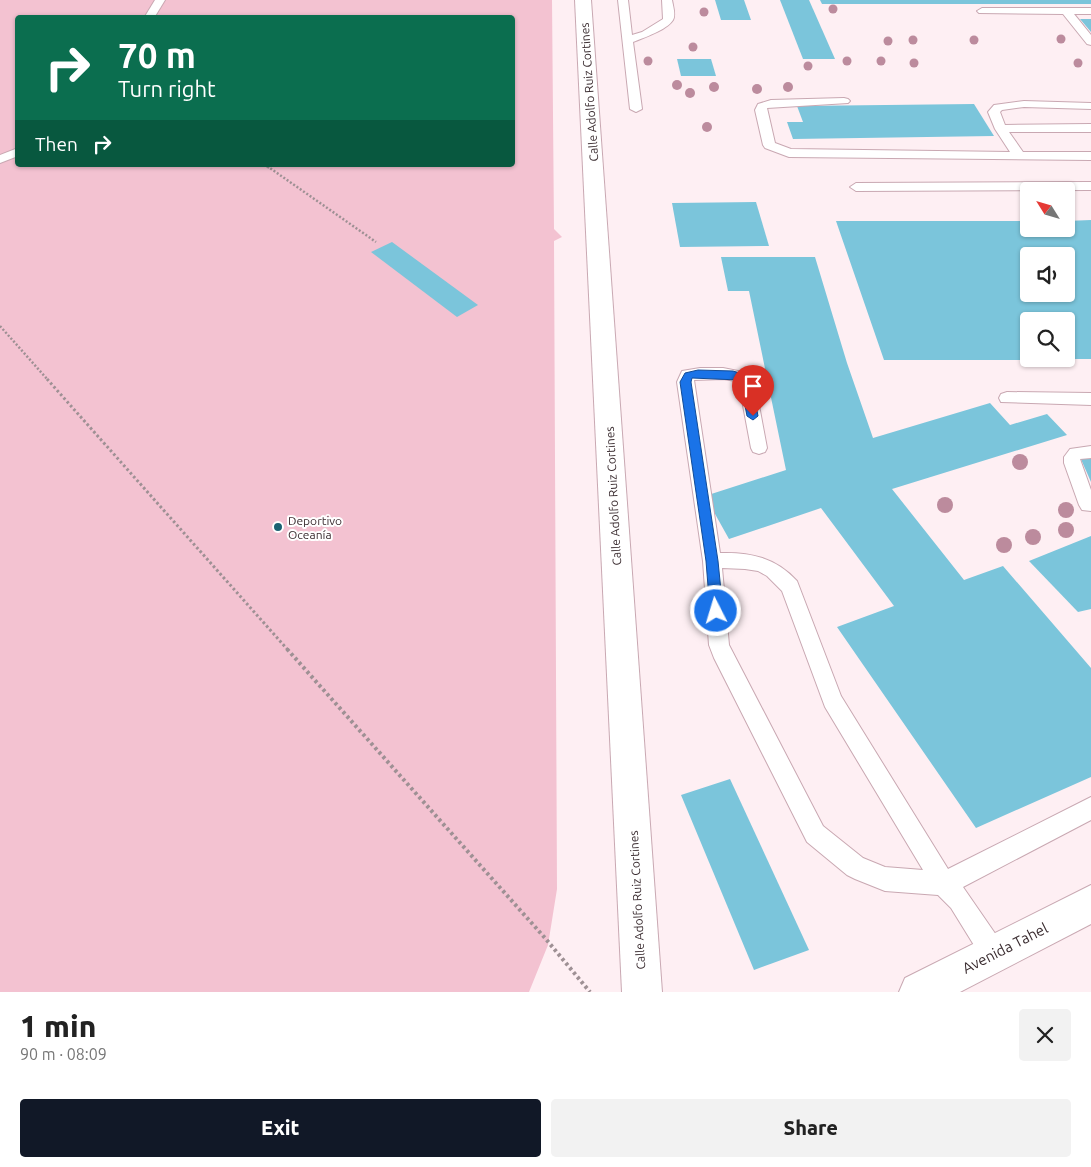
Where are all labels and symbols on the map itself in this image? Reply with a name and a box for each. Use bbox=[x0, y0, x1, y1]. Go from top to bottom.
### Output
street label: Calle Adolfo Ruiz Cortines bbox=[578, 22, 600, 162]
north arrow bbox=[1020, 182, 1075, 238]
pin bbox=[732, 365, 774, 416]
street label: Calle Adolfo Ruiz Cortines bbox=[603, 426, 623, 566]
place label: Deportivo Oceanía bbox=[288, 514, 342, 541]
marker: Deportivo Oceanía bbox=[272, 521, 284, 533]
position arrow bbox=[689, 584, 741, 636]
street label: Calle Adolfo Ruiz Cortines bbox=[627, 830, 647, 970]
street label: Avenida Tahel bbox=[959, 919, 1051, 977]

